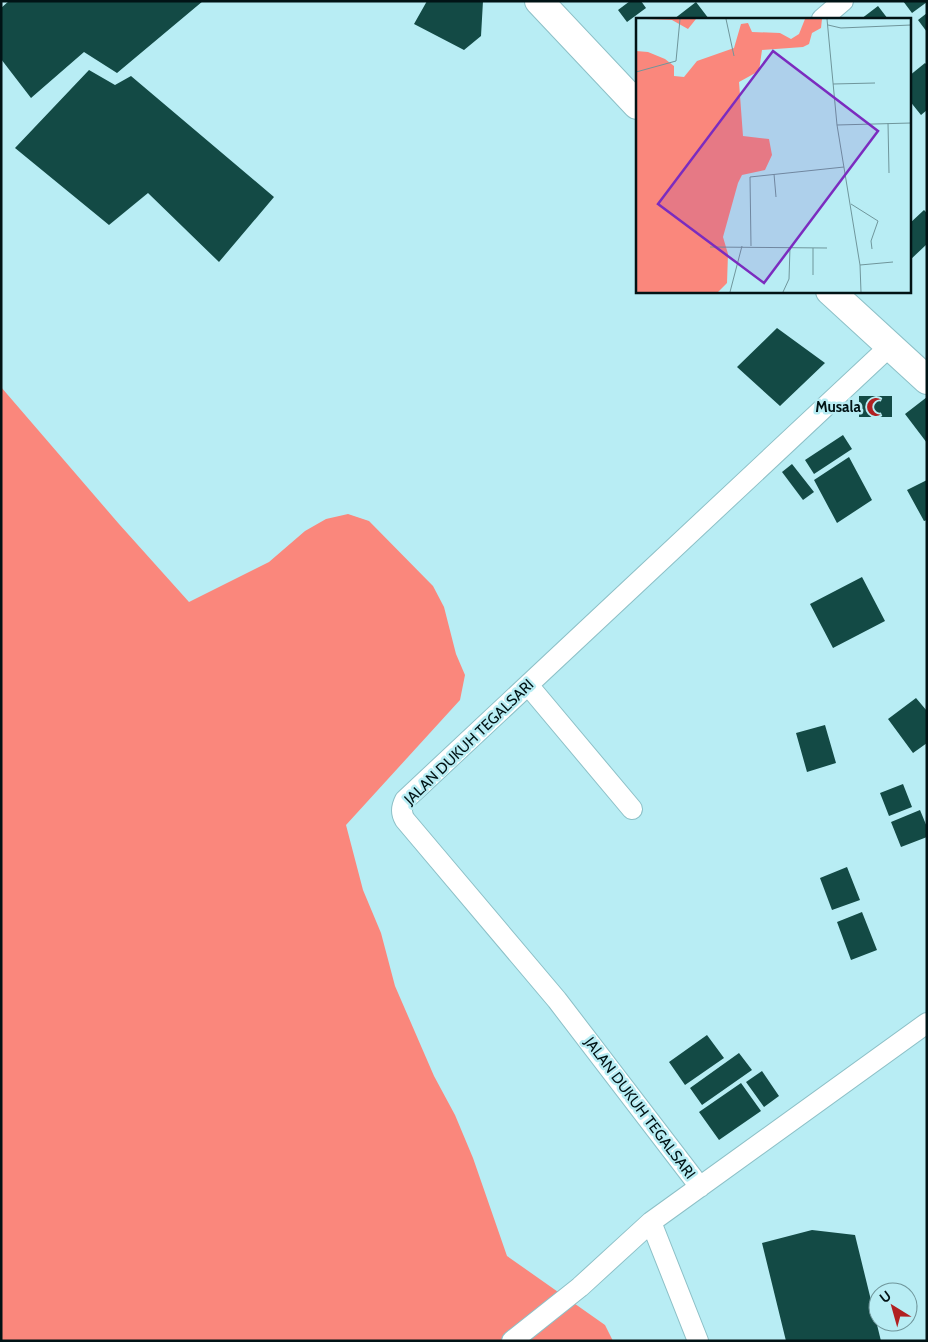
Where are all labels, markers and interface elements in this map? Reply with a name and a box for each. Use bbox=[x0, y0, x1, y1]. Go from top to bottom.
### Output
inset map bbox=[636, 18, 910, 292]
mosque icon: Musala bbox=[865, 396, 887, 418]
place label: Musala bbox=[815, 398, 862, 416]
street label: JALAN DUKUH TEGALSARI bbox=[400, 676, 537, 809]
street label: JALAN DUKUH TEGALSARI bbox=[580, 1033, 699, 1182]
north arrow bbox=[868, 1282, 918, 1332]
text: U bbox=[876, 1286, 895, 1307]

